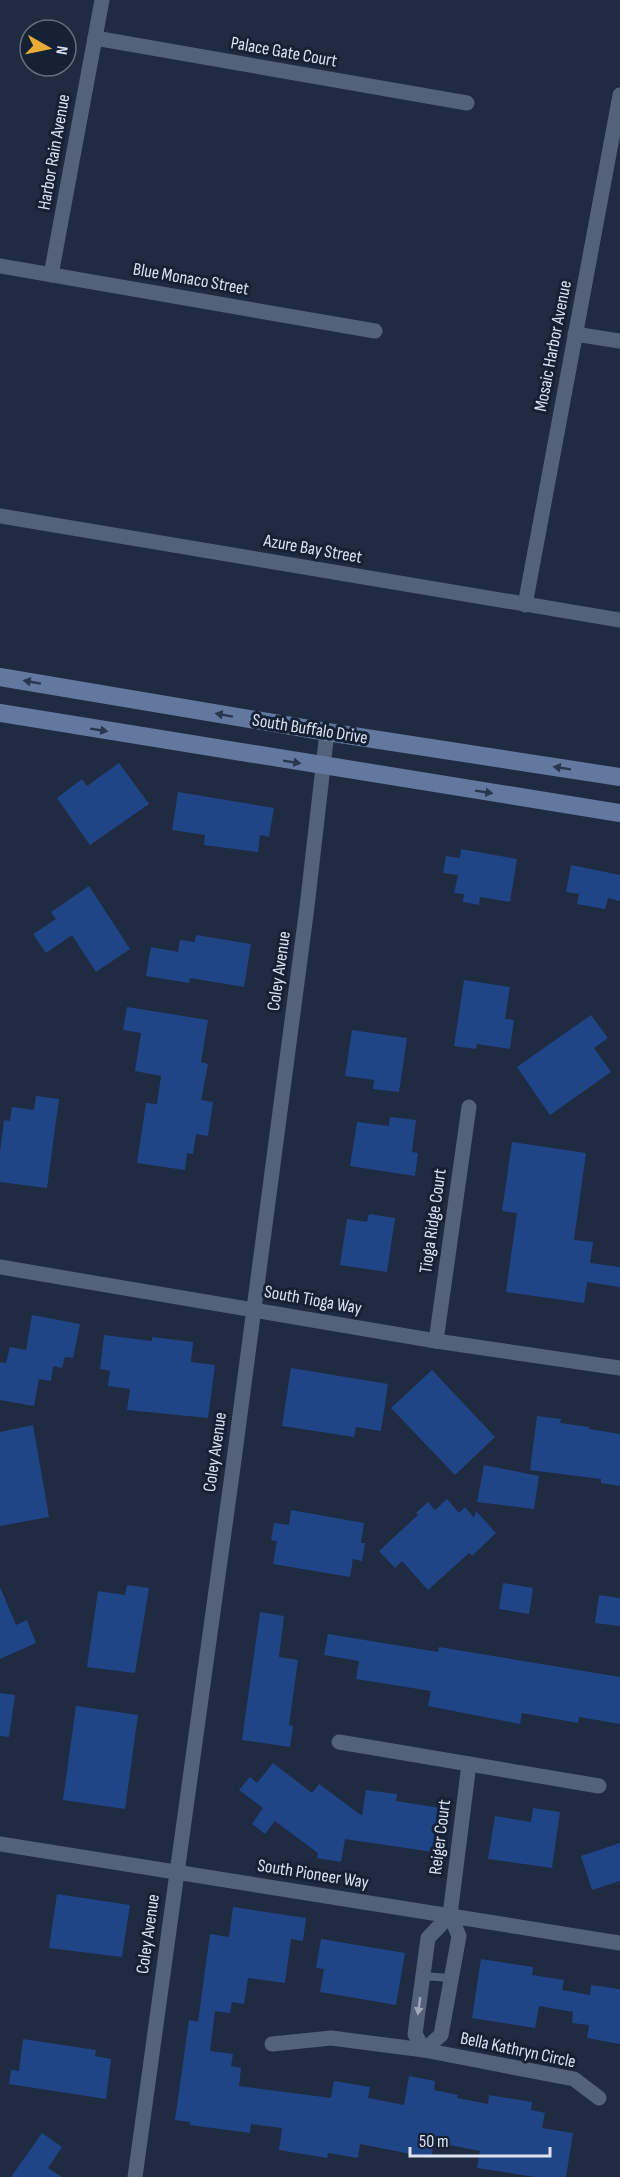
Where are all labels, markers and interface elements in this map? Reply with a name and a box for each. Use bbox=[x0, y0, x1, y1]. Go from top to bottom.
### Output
north arrow bbox=[18, 18, 78, 78]
street label: Palace Gate Court bbox=[229, 32, 339, 72]
text: N bbox=[51, 44, 71, 56]
street label: Harbor Rain Avenue bbox=[33, 92, 75, 212]
street label: Blue Monaco Street bbox=[131, 258, 251, 300]
street label: Mosaic Harbor Avenue bbox=[530, 279, 576, 413]
street label: Azure Bay Street bbox=[261, 530, 364, 568]
one-way arrow bbox=[22, 677, 41, 686]
one-way arrow bbox=[215, 710, 234, 719]
street label: South Buffalo Drive bbox=[251, 710, 369, 748]
one-way arrow bbox=[90, 726, 109, 735]
one-way arrow bbox=[282, 757, 301, 766]
one-way arrow bbox=[553, 763, 572, 772]
one-way arrow bbox=[475, 788, 494, 797]
street label: Coley Avenue bbox=[263, 930, 295, 1012]
street label: Tioga Ridge Court bbox=[415, 1167, 451, 1275]
street label: South Tioga Way bbox=[263, 1281, 363, 1319]
street label: Coley Avenue bbox=[199, 1411, 231, 1493]
street label: Reiger Court bbox=[425, 1798, 455, 1876]
street label: South Pioneer Way bbox=[256, 1855, 370, 1893]
street label: Coley Avenue bbox=[132, 1893, 164, 1975]
one-way arrow bbox=[415, 1997, 424, 2016]
street label: Bella Kathryn Circle bbox=[458, 2028, 578, 2072]
scale bar bbox=[410, 2120, 550, 2158]
text: 50 m bbox=[419, 2131, 449, 2152]

